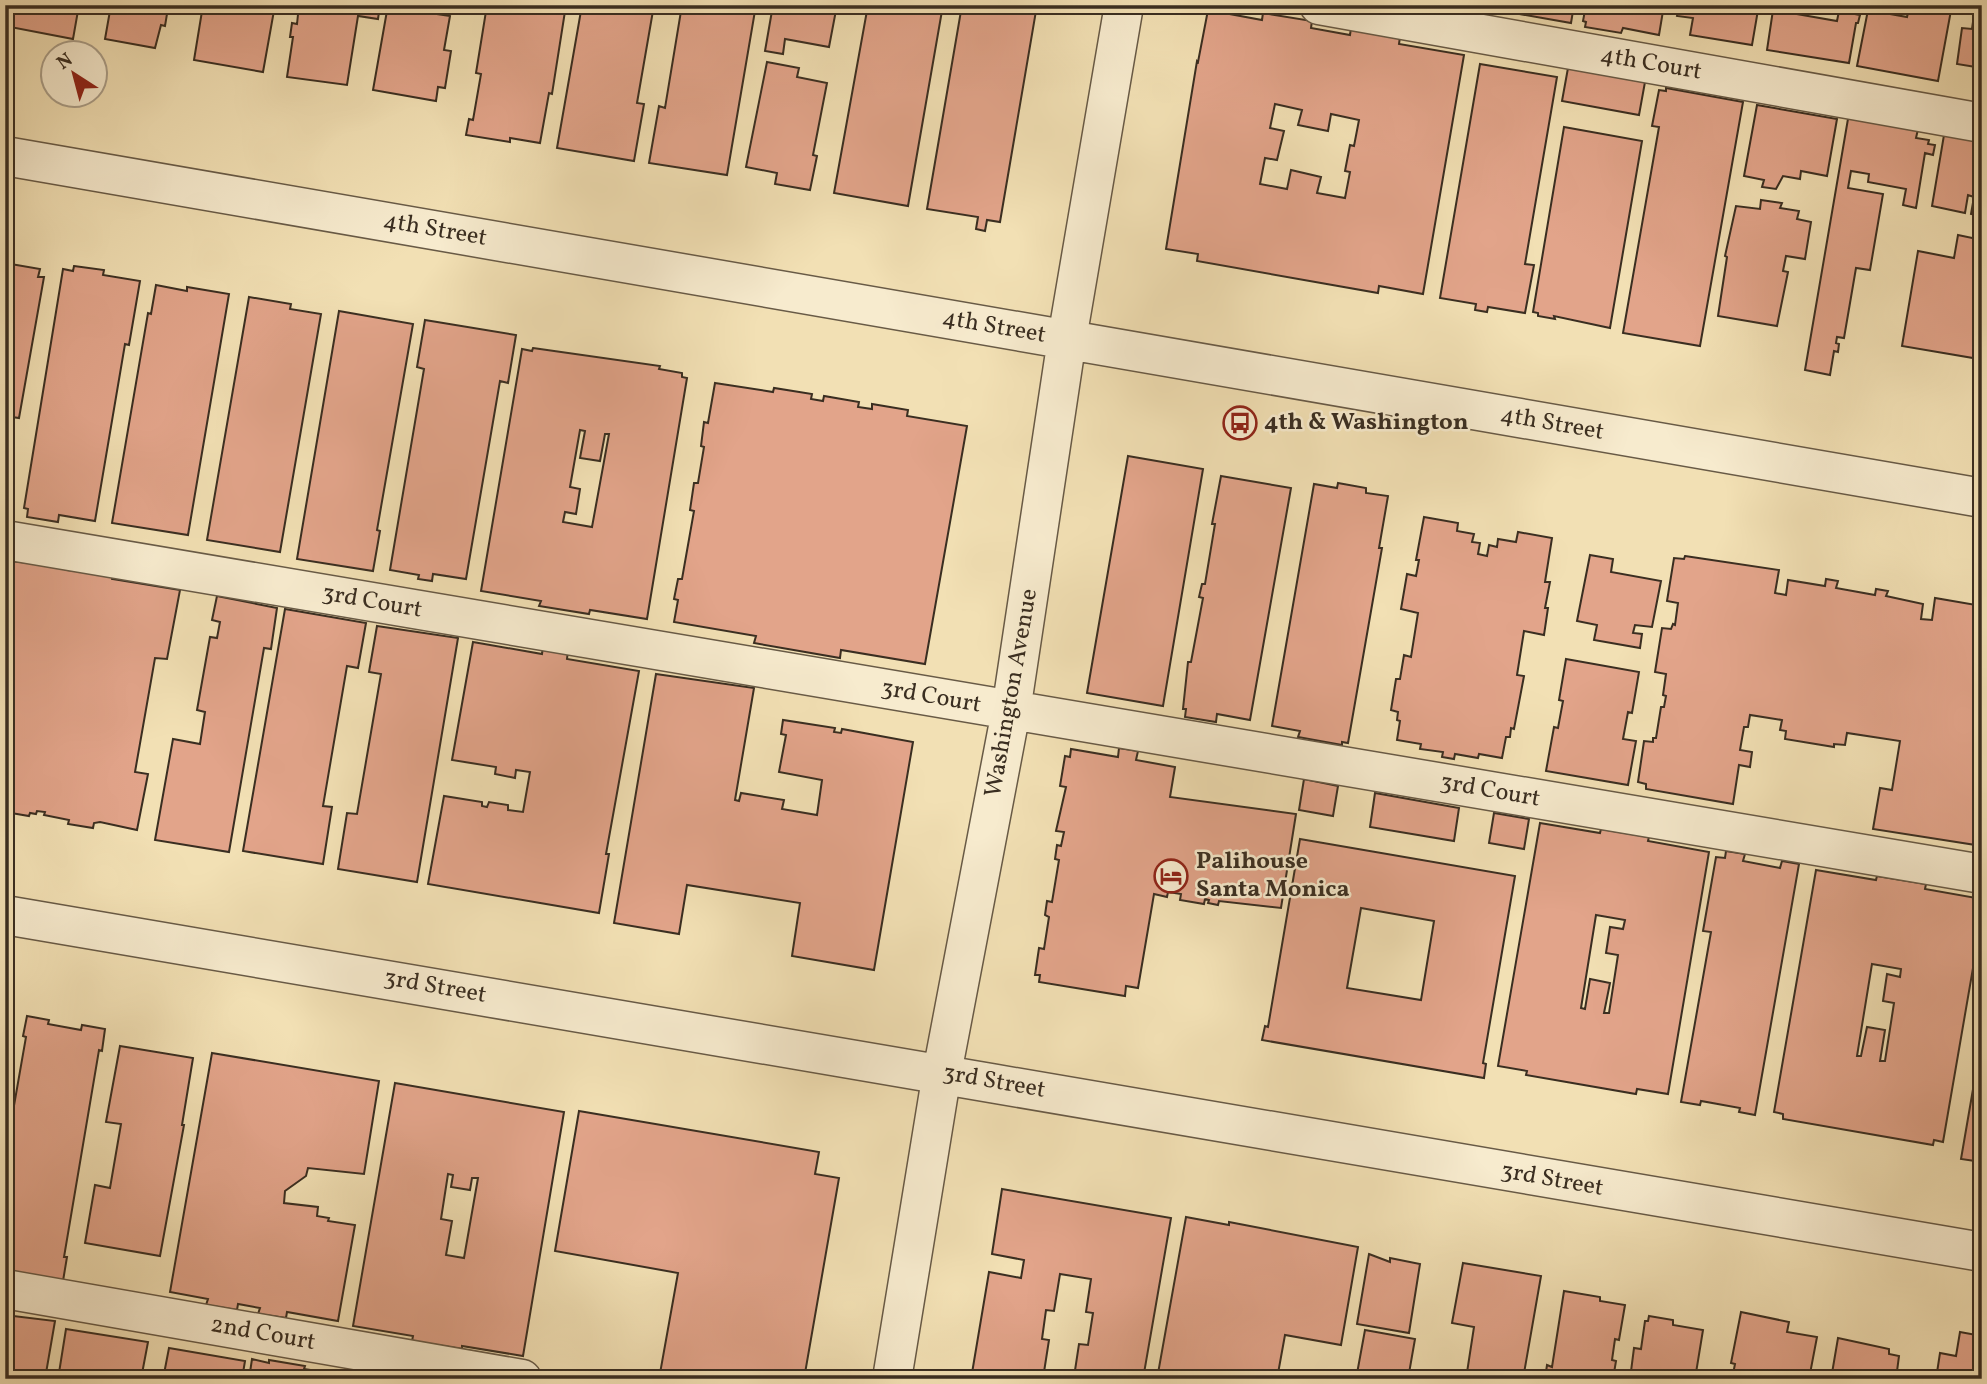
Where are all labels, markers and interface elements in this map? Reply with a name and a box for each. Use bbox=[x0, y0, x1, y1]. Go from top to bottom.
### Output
north arrow bbox=[38, 38, 108, 108]
street label: 4th Court bbox=[1598, 38, 1704, 90]
text: N bbox=[52, 47, 79, 76]
street label: 4th Street bbox=[380, 204, 490, 256]
street label: 4th Street bbox=[939, 301, 1049, 353]
street label: 4th Street bbox=[1497, 398, 1607, 450]
bus stop icon: 4th & Washington bbox=[1221, 404, 1259, 442]
place label: 4th & Washington bbox=[1264, 406, 1469, 440]
street label: 3rd Court bbox=[319, 576, 425, 628]
street label: Washington Avenue bbox=[977, 586, 1047, 800]
street label: 3rd Court bbox=[878, 671, 984, 723]
street label: 3rd Court bbox=[1437, 765, 1543, 817]
place label: Palihouse Santa Monica bbox=[1196, 845, 1350, 907]
hotel icon: Palihouse Santa Monica bbox=[1152, 857, 1190, 895]
street label: 3rd Street bbox=[381, 961, 489, 1013]
street label: 3rd Street bbox=[940, 1056, 1048, 1108]
street label: 3rd Street bbox=[1498, 1154, 1606, 1206]
street label: 2nd Court bbox=[208, 1308, 318, 1360]

